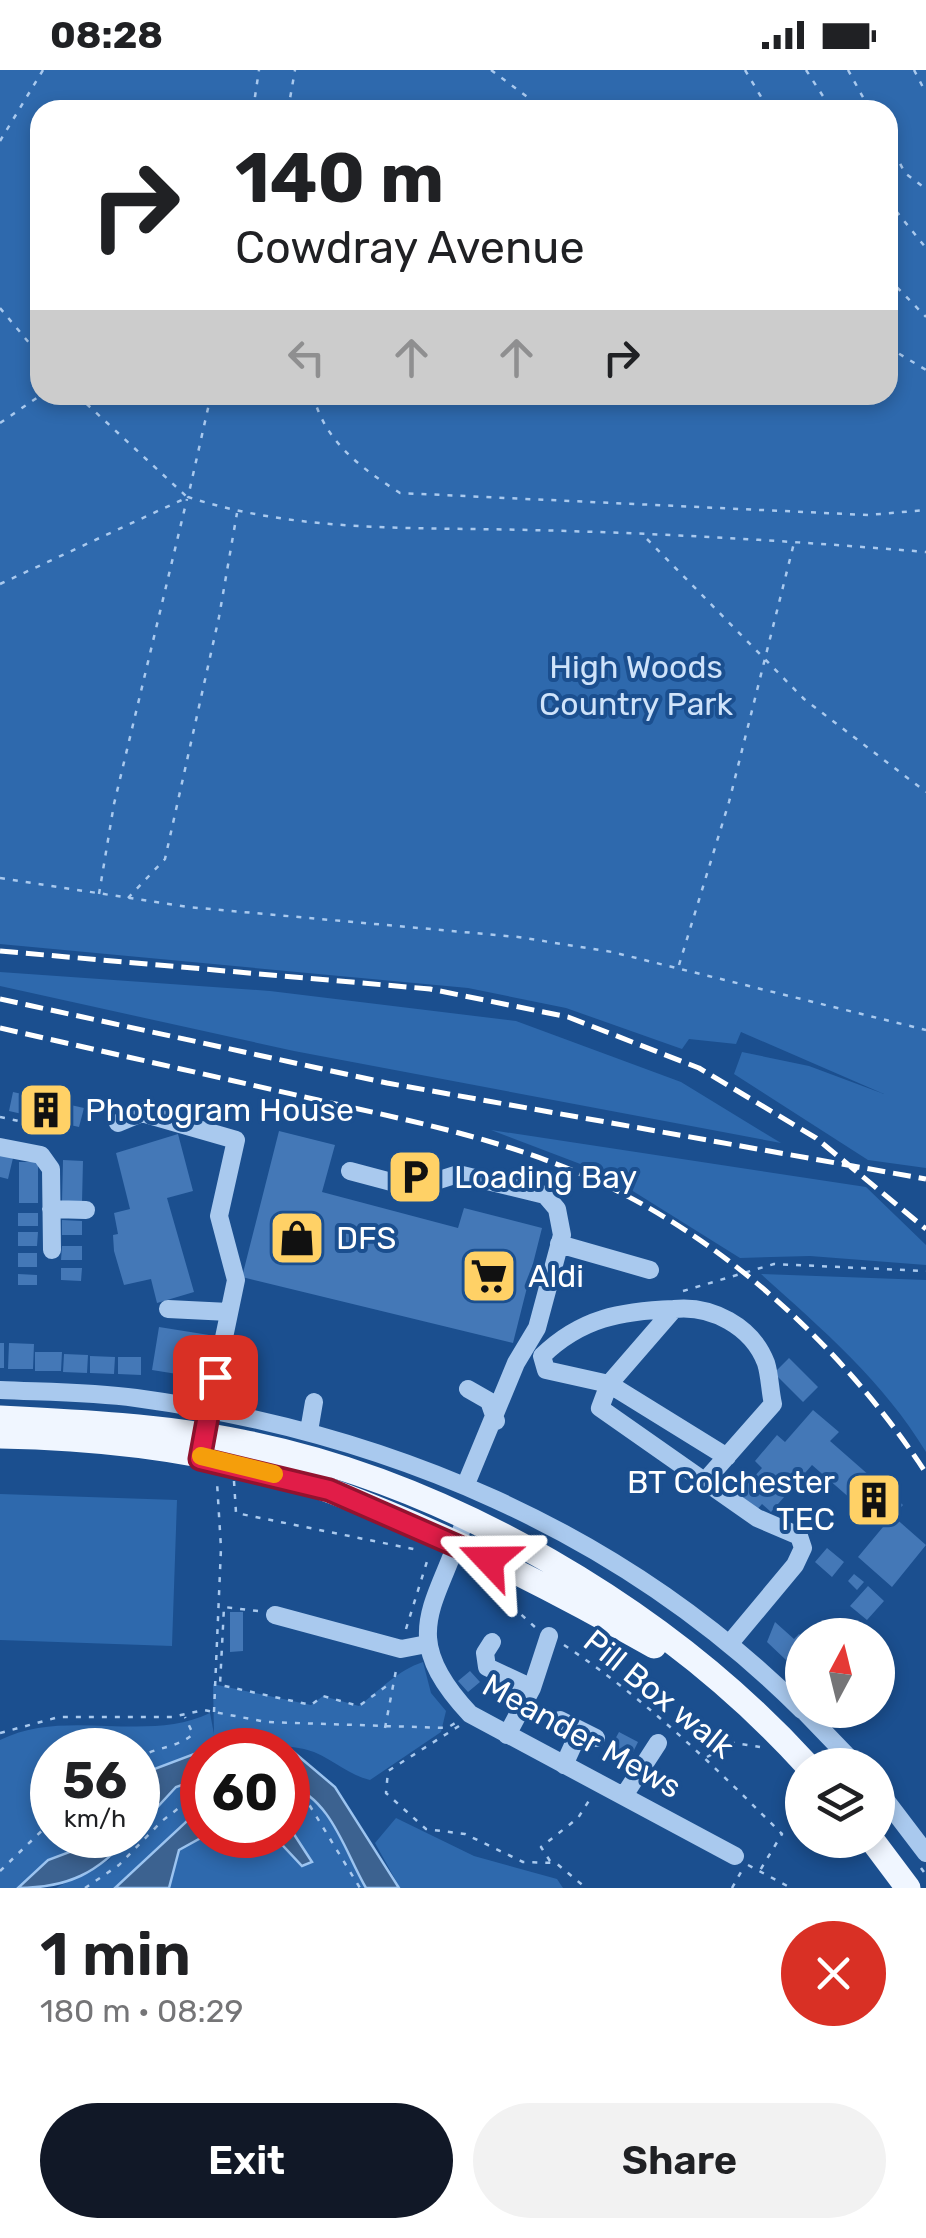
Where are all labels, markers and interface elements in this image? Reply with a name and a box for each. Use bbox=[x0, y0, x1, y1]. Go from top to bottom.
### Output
text: 08:28 bbox=[50, 12, 163, 58]
text: 140 m bbox=[235, 137, 444, 220]
icon: right bbox=[70, 140, 200, 270]
text: Cowdray Avenue bbox=[235, 221, 585, 274]
icon: left bbox=[279, 330, 334, 385]
icon: ahead bbox=[384, 330, 439, 385]
icon: ahead bbox=[489, 330, 544, 385]
icon: right bbox=[594, 330, 649, 385]
park label: High Woods Country Park bbox=[539, 648, 733, 723]
building icon: Photogram House bbox=[16, 1080, 76, 1140]
place label: Photogram House bbox=[85, 1091, 354, 1129]
parking icon: Loading Bay bbox=[385, 1147, 445, 1207]
place label: Loading Bay bbox=[454, 1158, 637, 1196]
shop icon: DFS bbox=[267, 1208, 327, 1268]
place label: DFS bbox=[336, 1219, 396, 1257]
supermarket icon: Aldi bbox=[459, 1246, 519, 1306]
place label: Aldi bbox=[528, 1257, 584, 1295]
pin bbox=[173, 1335, 258, 1420]
icon: arrive bbox=[188, 1350, 243, 1405]
place label: BT Colchester TEC bbox=[627, 1463, 835, 1538]
building icon: BT Colchester TEC bbox=[844, 1470, 904, 1530]
position arrow bbox=[437, 1508, 541, 1612]
north arrow bbox=[785, 1618, 895, 1728]
map controls bbox=[785, 1618, 895, 1858]
street label: Pill Box walk bbox=[576, 1622, 742, 1766]
street label: Meander Mews bbox=[476, 1666, 688, 1806]
speed limit sign: 60 bbox=[180, 1728, 310, 1858]
button: layers bbox=[785, 1748, 895, 1858]
text: 56 bbox=[63, 1751, 127, 1811]
text: km/h bbox=[64, 1804, 126, 1833]
text: 1 min bbox=[40, 1919, 191, 1990]
button: close bbox=[781, 1921, 886, 2026]
text: 180 m · 08:29 bbox=[40, 1992, 244, 2030]
button: Exit bbox=[40, 2103, 453, 2218]
button: Share bbox=[473, 2103, 886, 2218]

